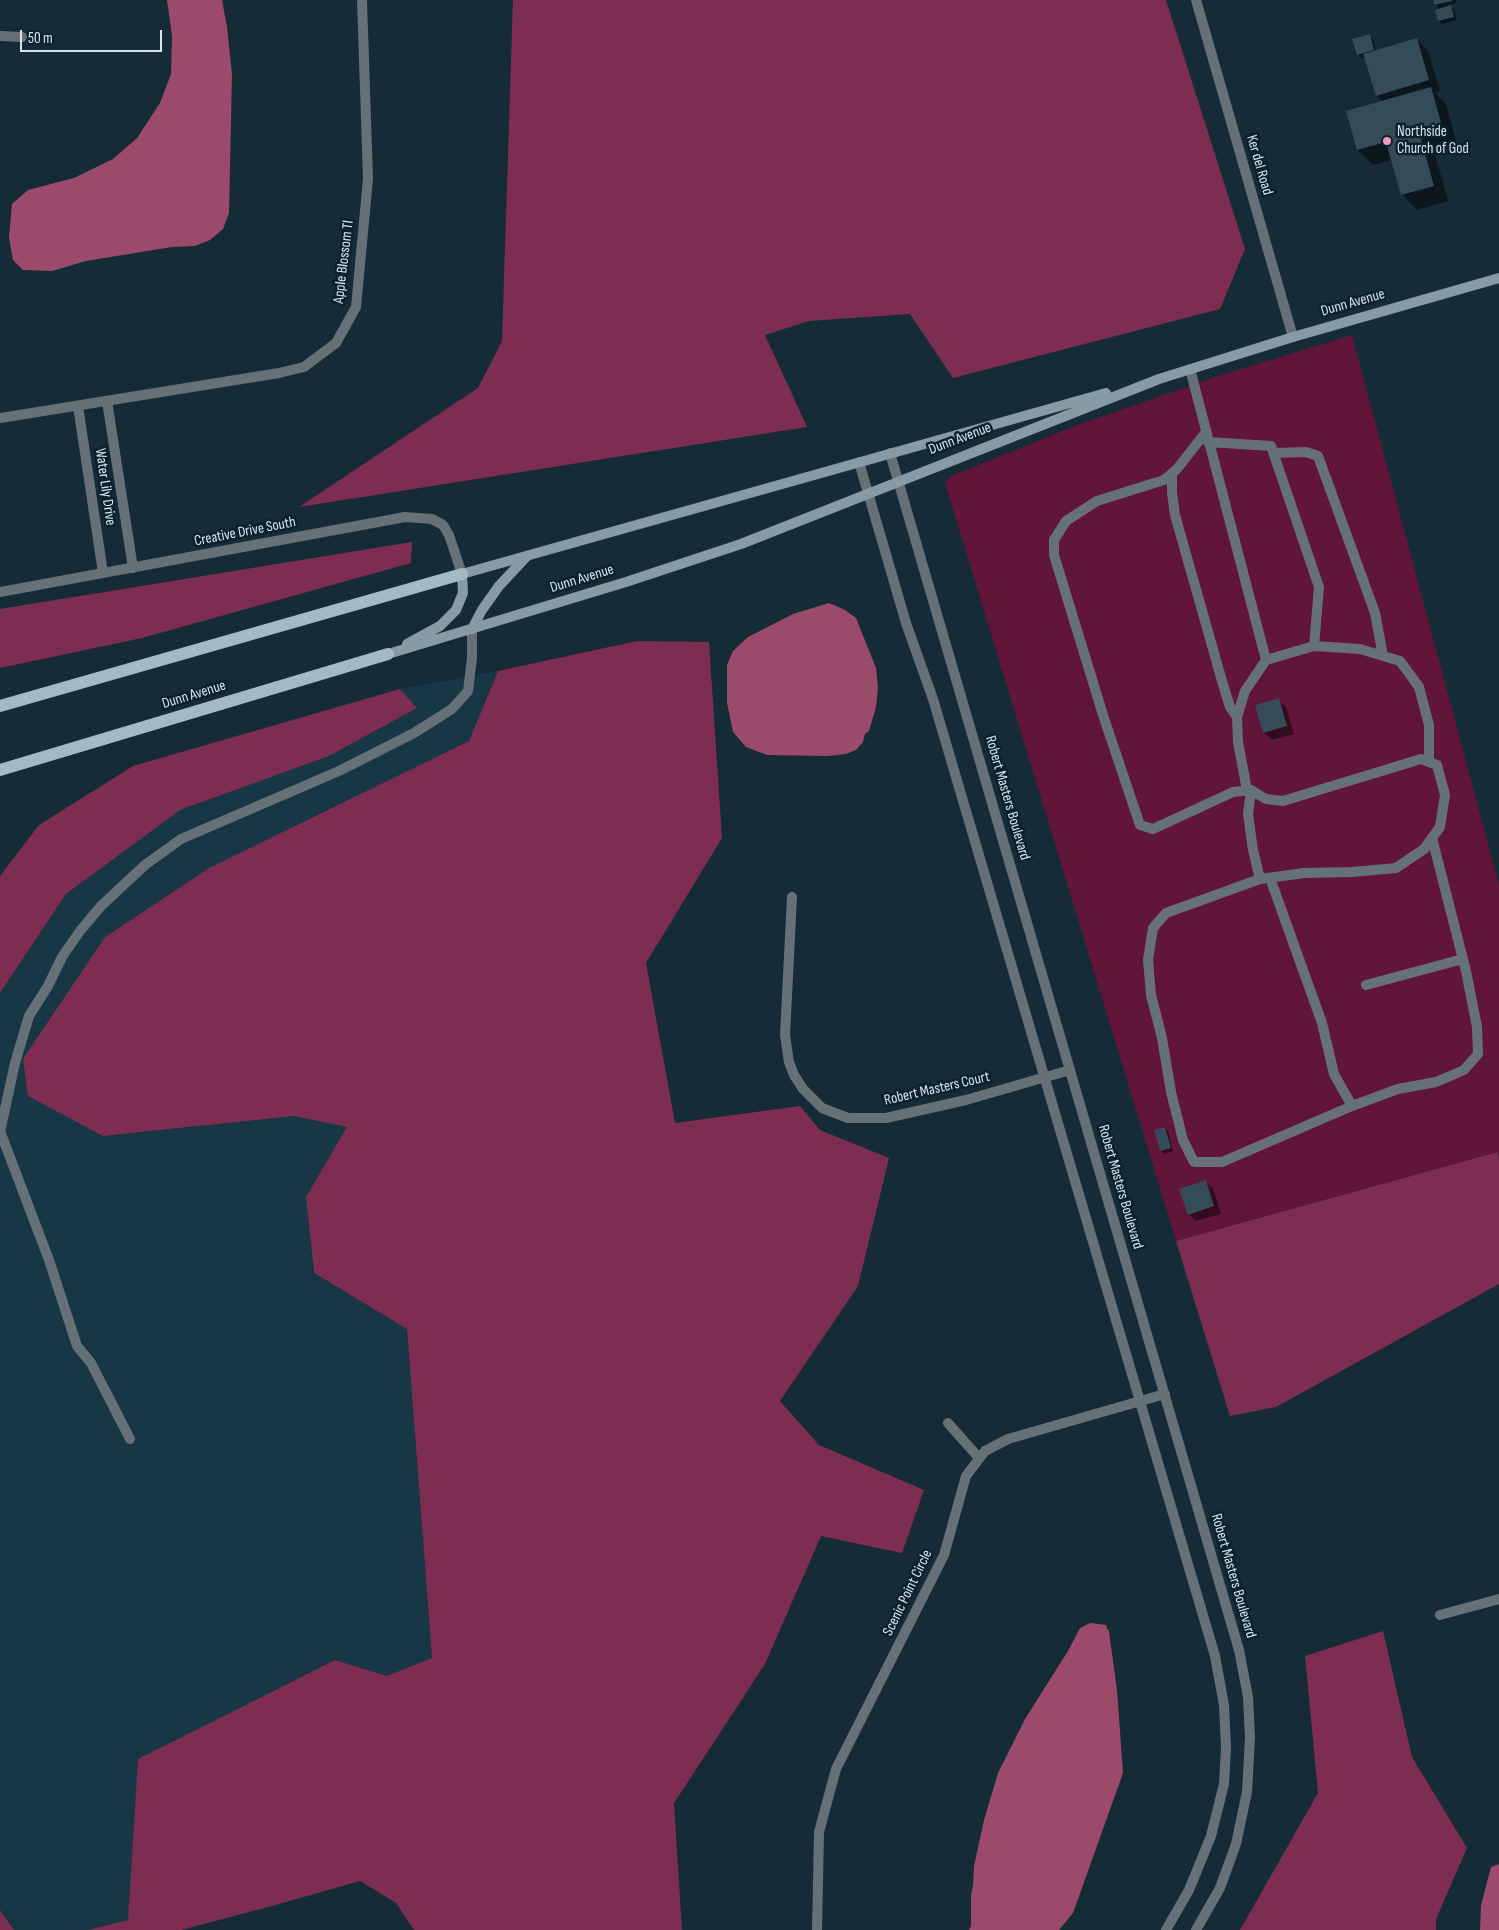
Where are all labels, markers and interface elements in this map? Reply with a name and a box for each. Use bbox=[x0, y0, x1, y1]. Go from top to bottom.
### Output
scale bar bbox=[22, 20, 165, 52]
text: 50 m bbox=[28, 29, 53, 48]
place label: Northside Church of God bbox=[1397, 123, 1469, 158]
street label: Ker del Road bbox=[1242, 133, 1276, 197]
marker: Northside Church of God bbox=[1381, 135, 1393, 147]
street label: Apple Blossom Tl bbox=[330, 219, 358, 305]
street label: Dunn Avenue bbox=[1319, 285, 1387, 321]
street label: Dunn Avenue bbox=[926, 419, 994, 459]
street label: Water Lily Drive bbox=[91, 447, 119, 527]
street label: Creative Drive South bbox=[193, 513, 297, 551]
street label: Dunn Avenue bbox=[548, 561, 616, 597]
street label: Dunn Avenue bbox=[160, 677, 228, 713]
street label: Robert Masters Boulevard bbox=[981, 734, 1033, 862]
street label: Robert Masters Court bbox=[882, 1068, 992, 1110]
street label: Robert Masters Boulevard bbox=[1094, 1123, 1146, 1251]
street label: Robert Masters Boulevard bbox=[1207, 1512, 1259, 1640]
street label: Scenic Point Circle bbox=[879, 1547, 937, 1639]

